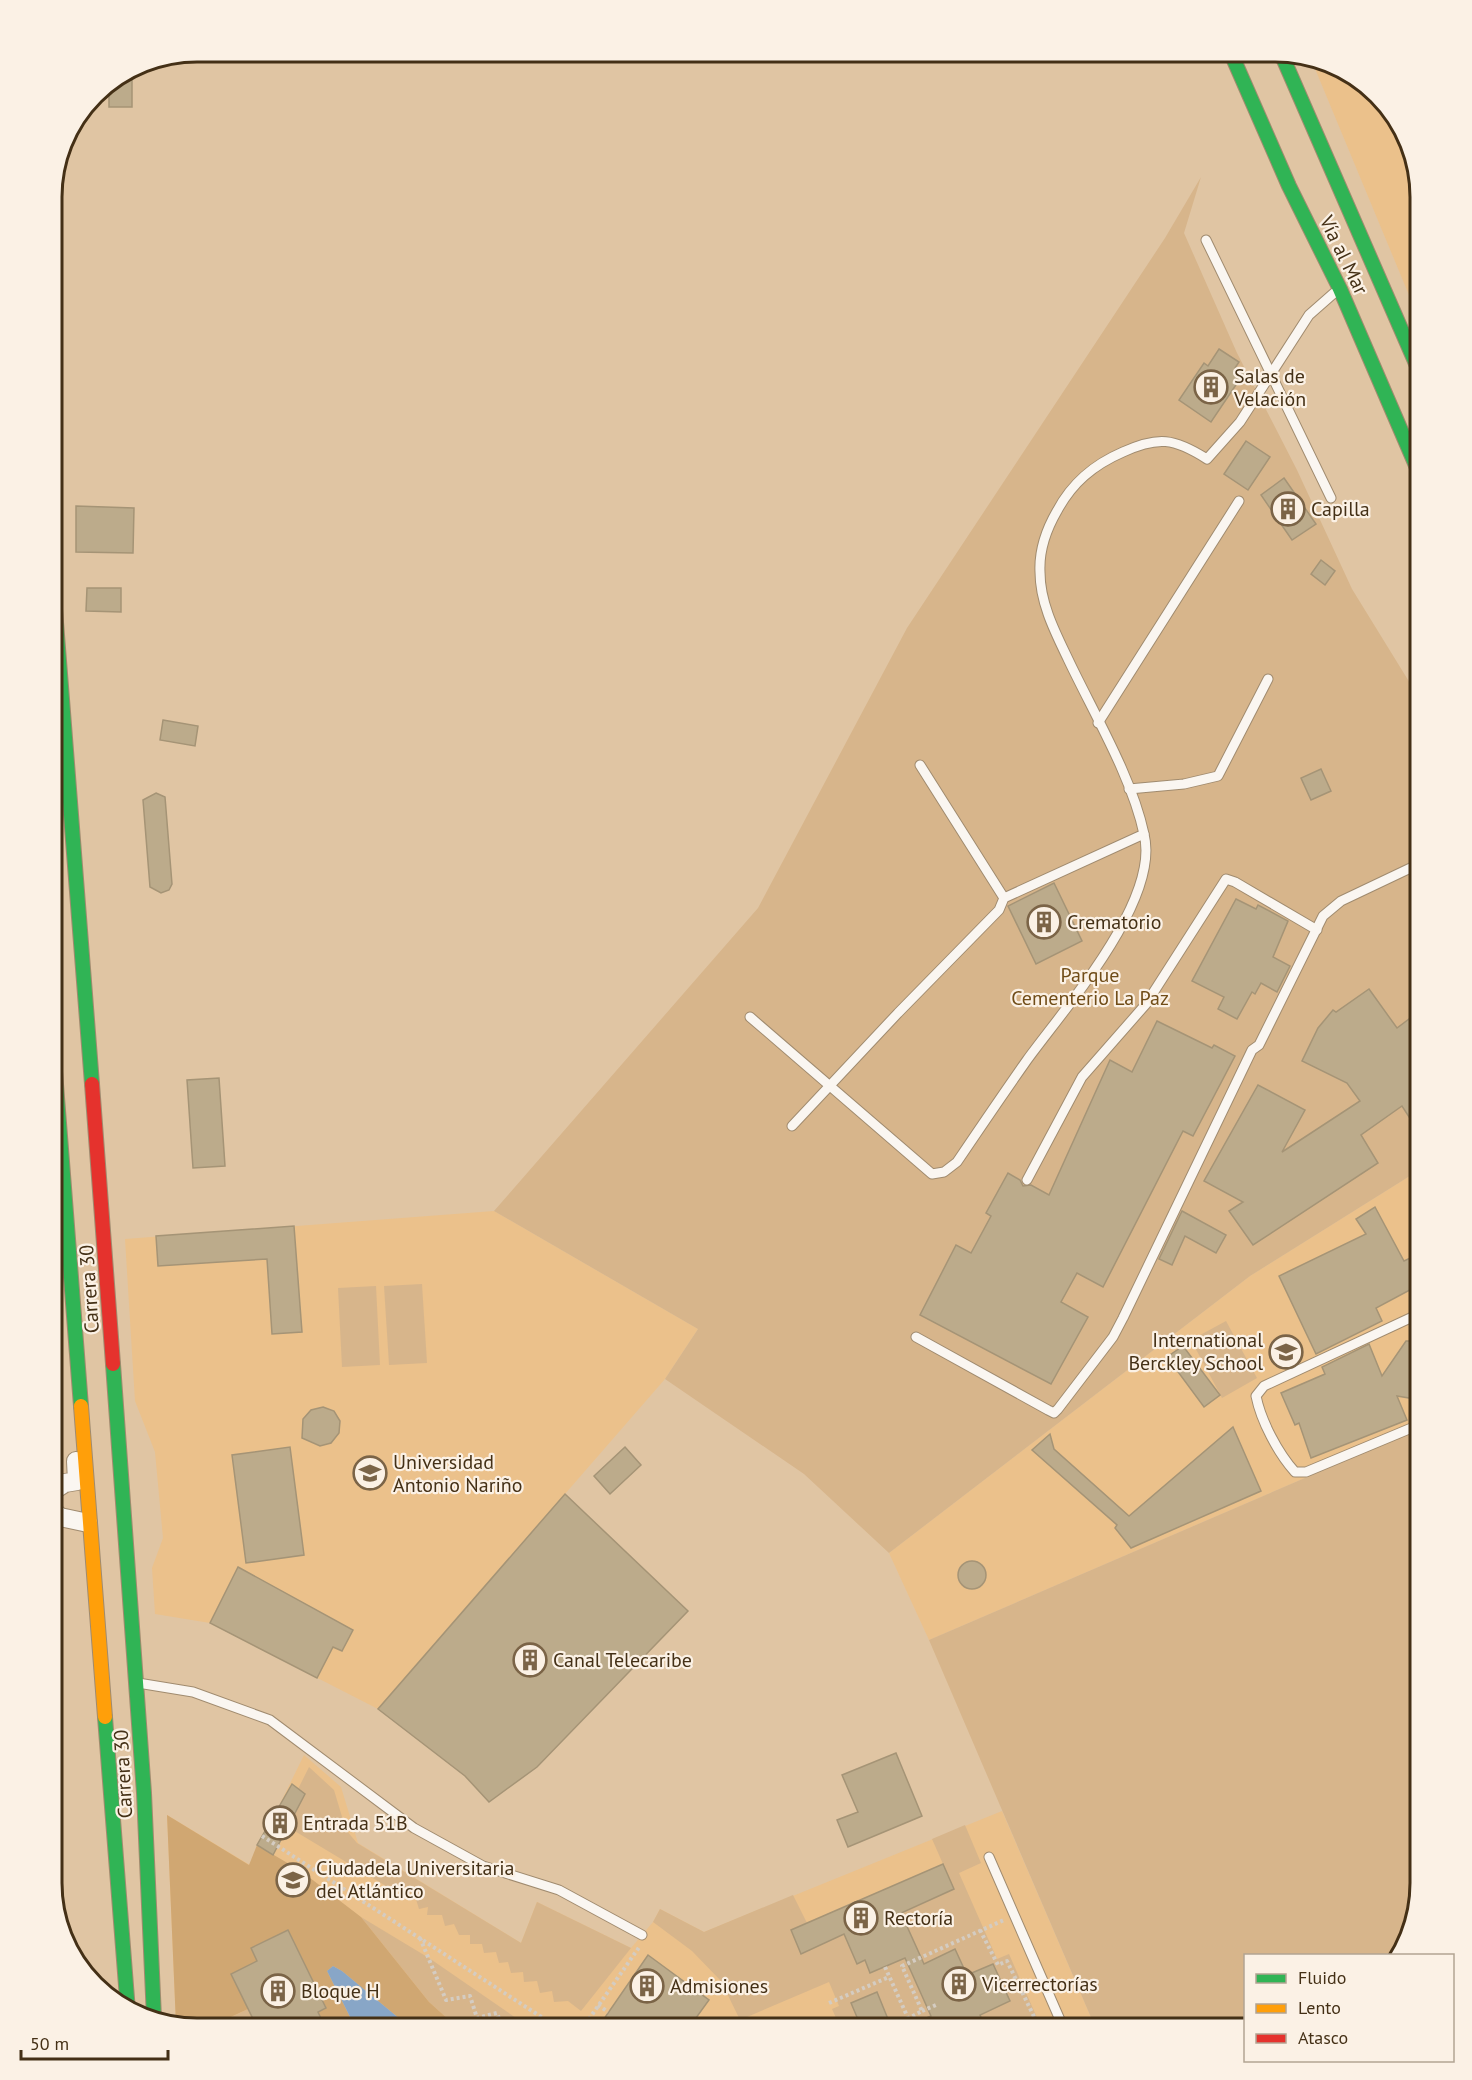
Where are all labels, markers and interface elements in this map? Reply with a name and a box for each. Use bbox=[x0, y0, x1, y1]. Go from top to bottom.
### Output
street label: Vía al Mar bbox=[1313, 210, 1374, 299]
place label: Salas de Velación bbox=[1233, 363, 1306, 412]
building icon: Salas de Velación bbox=[1193, 369, 1229, 405]
building icon: Capilla bbox=[1270, 491, 1306, 527]
place label: Capilla bbox=[1311, 496, 1370, 522]
building icon: Crematorio bbox=[1026, 904, 1062, 940]
place label: Crematorio bbox=[1067, 909, 1161, 935]
park label: Parque Cementerio La Paz bbox=[1011, 962, 1169, 1011]
street label: Carrera 30 bbox=[73, 1244, 105, 1334]
place label: International Berckley School bbox=[1128, 1327, 1263, 1376]
school or university icon: International Berckley School bbox=[1268, 1334, 1304, 1370]
place label: Universidad Antonio Nariño bbox=[393, 1449, 522, 1498]
school or university icon: Universidad Antonio Nariño bbox=[352, 1455, 388, 1491]
building icon: Canal Telecaribe bbox=[512, 1642, 548, 1678]
place label: Canal Telecaribe bbox=[553, 1647, 692, 1673]
street label: Carrera 30 bbox=[108, 1729, 138, 1819]
building icon: Entrada 51B bbox=[262, 1805, 298, 1841]
place label: Entrada 51B bbox=[303, 1810, 408, 1836]
place label: Ciudadela Universitaria del Atlántico bbox=[316, 1855, 515, 1904]
school or university icon: Ciudadela Universitaria del Atlántico bbox=[275, 1862, 311, 1898]
building icon: Rectoría bbox=[843, 1900, 879, 1936]
place label: Rectoría bbox=[884, 1905, 953, 1931]
legend bbox=[1244, 1954, 1454, 2062]
building icon: Vicerrectorías bbox=[941, 1966, 977, 2002]
text: Fluido bbox=[1298, 1966, 1346, 1989]
building icon: Admisiones bbox=[629, 1968, 665, 2004]
place label: Vicerrectorías bbox=[981, 1971, 1098, 1997]
building icon: Bloque H bbox=[260, 1973, 296, 2009]
place label: Admisiones bbox=[670, 1973, 768, 1999]
place label: Bloque H bbox=[301, 1978, 380, 2004]
text: Lento bbox=[1298, 1996, 1341, 2019]
scale bar bbox=[21, 2023, 168, 2061]
text: Atasco bbox=[1298, 2026, 1348, 2049]
text: 50 m bbox=[30, 2032, 69, 2055]

